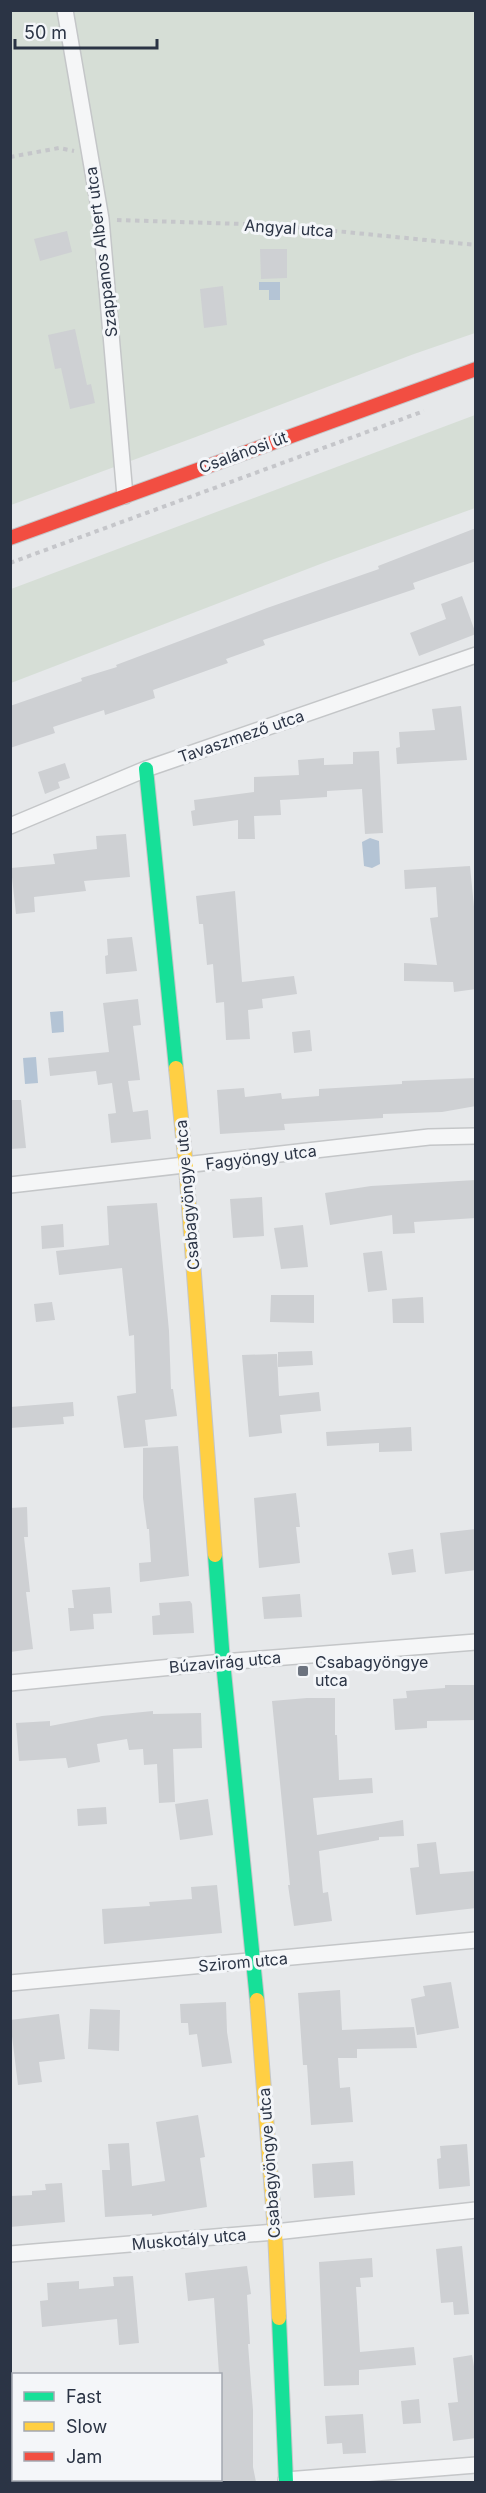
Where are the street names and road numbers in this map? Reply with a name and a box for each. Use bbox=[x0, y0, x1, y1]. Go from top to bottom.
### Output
street label: Szappanos Albert utca bbox=[81, 166, 121, 338]
street label: Angyal utca bbox=[244, 215, 334, 241]
street label: Csalánosi út bbox=[196, 427, 290, 477]
street label: Tavaszmező utca bbox=[175, 705, 307, 767]
street label: Csabagyöngye utca bbox=[170, 1119, 204, 1271]
street label: Fagyöngy utca bbox=[204, 1140, 318, 1174]
street label: Búzavirág utca bbox=[168, 1647, 282, 1677]
street label: Szirom utca bbox=[197, 1948, 289, 1976]
street label: Csabagyöngye utca bbox=[254, 2087, 284, 2239]
street label: Muskotály utca bbox=[131, 2224, 247, 2254]

